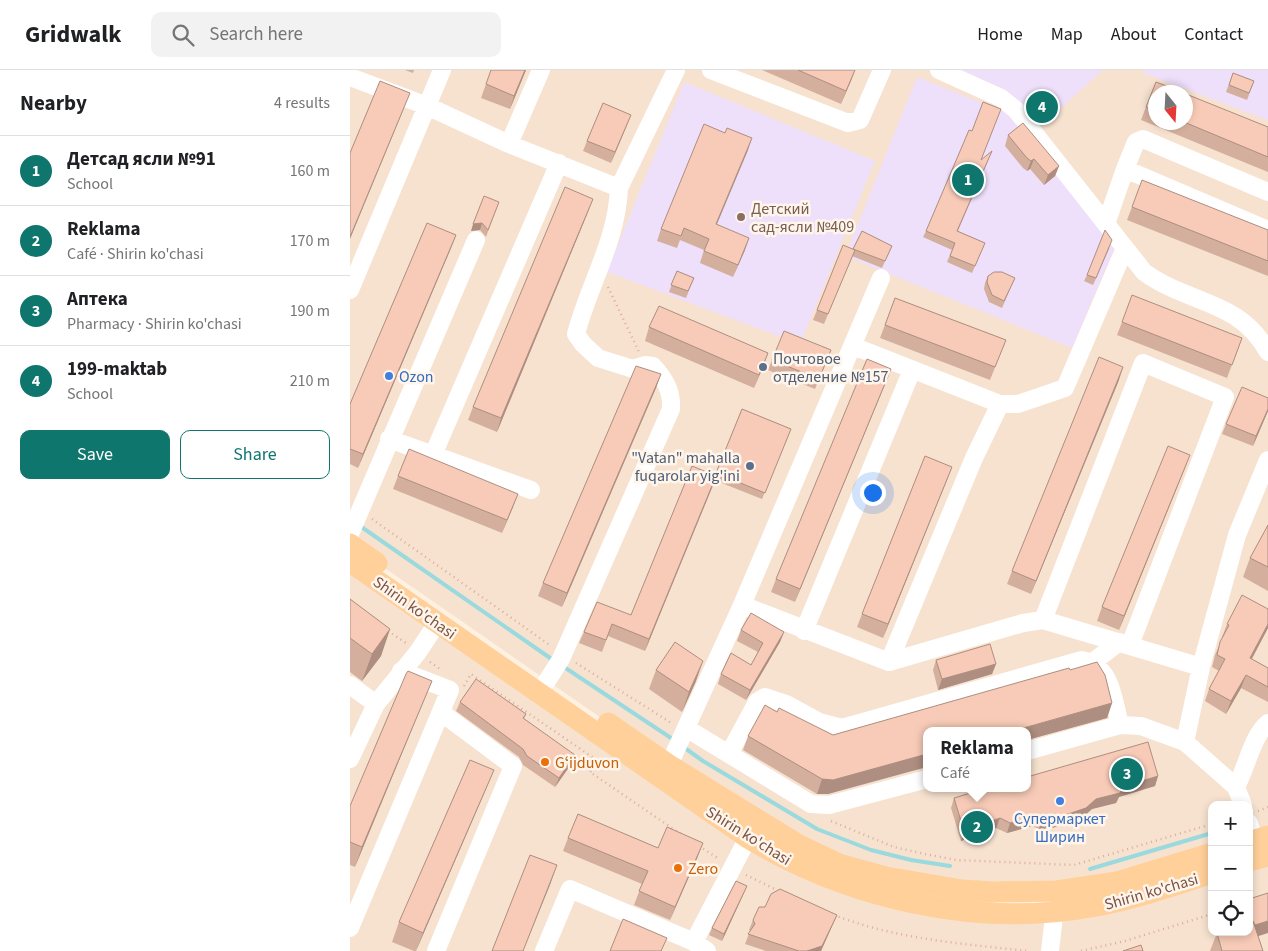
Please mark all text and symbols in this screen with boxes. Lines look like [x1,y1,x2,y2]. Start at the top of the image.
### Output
search box [151,12,501,57]
text: Gridwalk [25,17,121,52]
icon: search [169,21,197,49]
text: Search here [209,21,303,48]
text: Home [977,22,1023,47]
text: Map [1051,22,1083,47]
text: About [1111,22,1156,47]
text: Contact [1184,22,1243,47]
north arrow [1148,85,1193,130]
text: Nearby [20,88,87,118]
pin: 4 [1026,88,1058,126]
text: 4 results [274,92,330,114]
text: Детсад ясли №91 [67,146,216,173]
text: 1 [32,160,40,182]
text: 160 m [290,160,330,182]
pin: 1 [952,161,984,199]
text: School [67,173,113,195]
place label: Детский сад-ясли №409 [751,198,854,238]
marker: Детский сад-ясли №409 [735,211,747,223]
text: Reklama [67,216,140,243]
text: 2 [32,230,40,252]
text: 170 m [290,230,330,252]
text: Café · Shirin ko'chasi [67,243,204,265]
text: Аптека [67,286,128,313]
text: 3 [32,300,40,322]
text: 190 m [290,300,330,322]
text: Pharmacy · Shirin ko'chasi [67,313,242,335]
place label: Почтовое отделение №157 [773,348,889,388]
text: 199-maktab [67,356,167,383]
marker: Почтовое отделение №157 [757,361,769,373]
place label: Ozon [399,366,434,388]
text: 4 [32,370,40,392]
text: 210 m [290,370,330,392]
marker: Ozon [383,370,395,382]
text: School [67,383,113,405]
button: Save [20,430,170,479]
button: Share [180,430,330,479]
place label: "Vatan" mahalla fuqarolar yig'ini [631,447,740,487]
marker: "Vatan" mahalla fuqarolar yig'ini [744,460,756,472]
your location [860,480,886,506]
street label: Shirin ko'chasi [369,571,460,645]
popup [923,727,1031,792]
text: Reklama [940,735,1014,762]
place label: Gʻijduvon [555,752,619,774]
pin: 3 [1111,755,1143,793]
marker: Gʻijduvon [539,756,551,768]
text: Café [940,762,970,784]
marker: Супермаркет Ширин [1054,795,1066,807]
street label: Shirin ko'chasi [702,801,795,871]
map controls [1208,801,1253,936]
button: + [1208,801,1253,846]
pin: 2 [961,808,993,846]
place label: Супермаркет Ширин [1014,808,1106,848]
button: − [1208,846,1253,891]
place label: Zero [688,858,718,880]
marker: Zero [672,862,684,874]
street label: Shirin ko'chasi [1102,868,1201,916]
button: locate [1208,891,1253,936]

